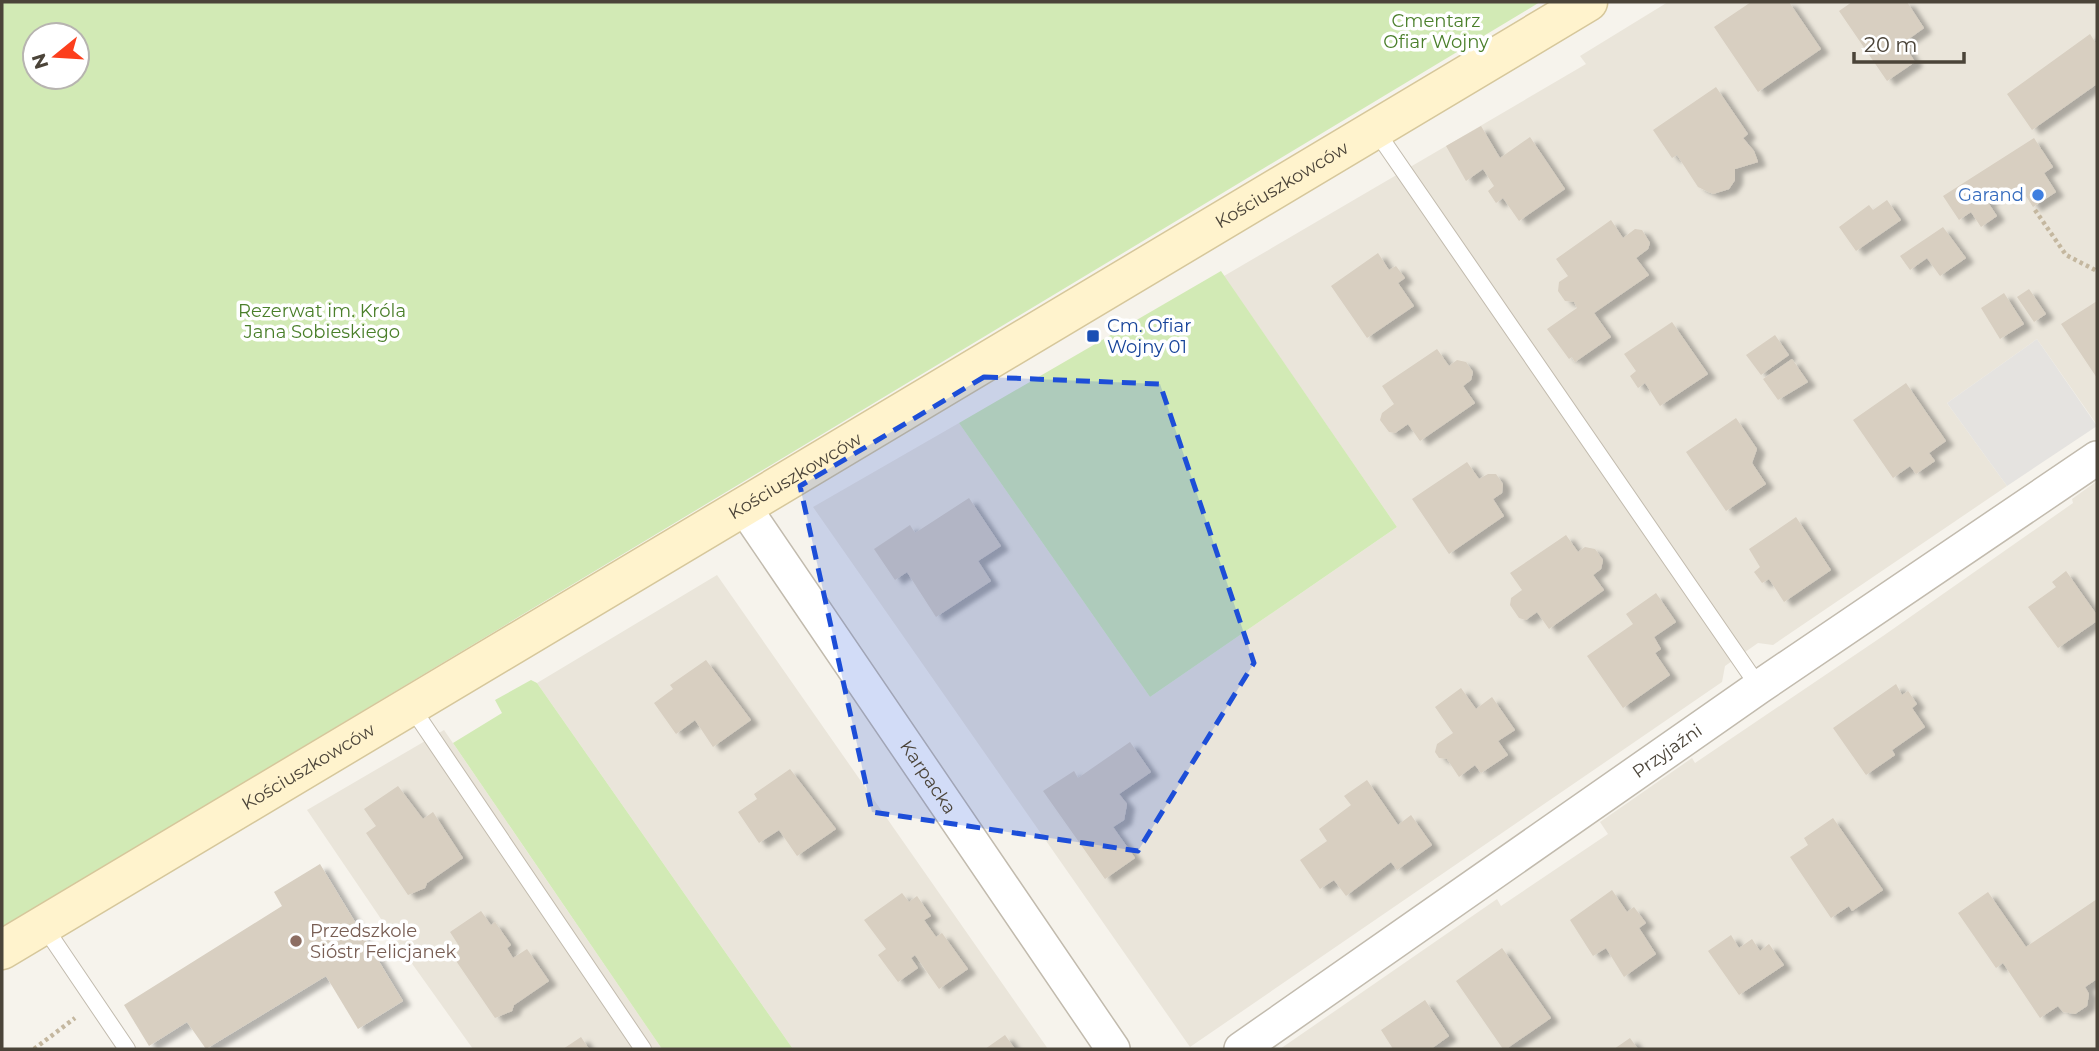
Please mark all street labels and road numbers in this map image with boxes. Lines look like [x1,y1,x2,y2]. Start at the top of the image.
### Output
street label: Kościuszkowców [1211,137,1353,233]
street label: Kościuszkowców [725,428,866,524]
street label: Kościuszkowców [238,719,379,815]
street label: Przyjaźni [1628,719,1706,783]
street label: Karpacka [895,736,961,818]

